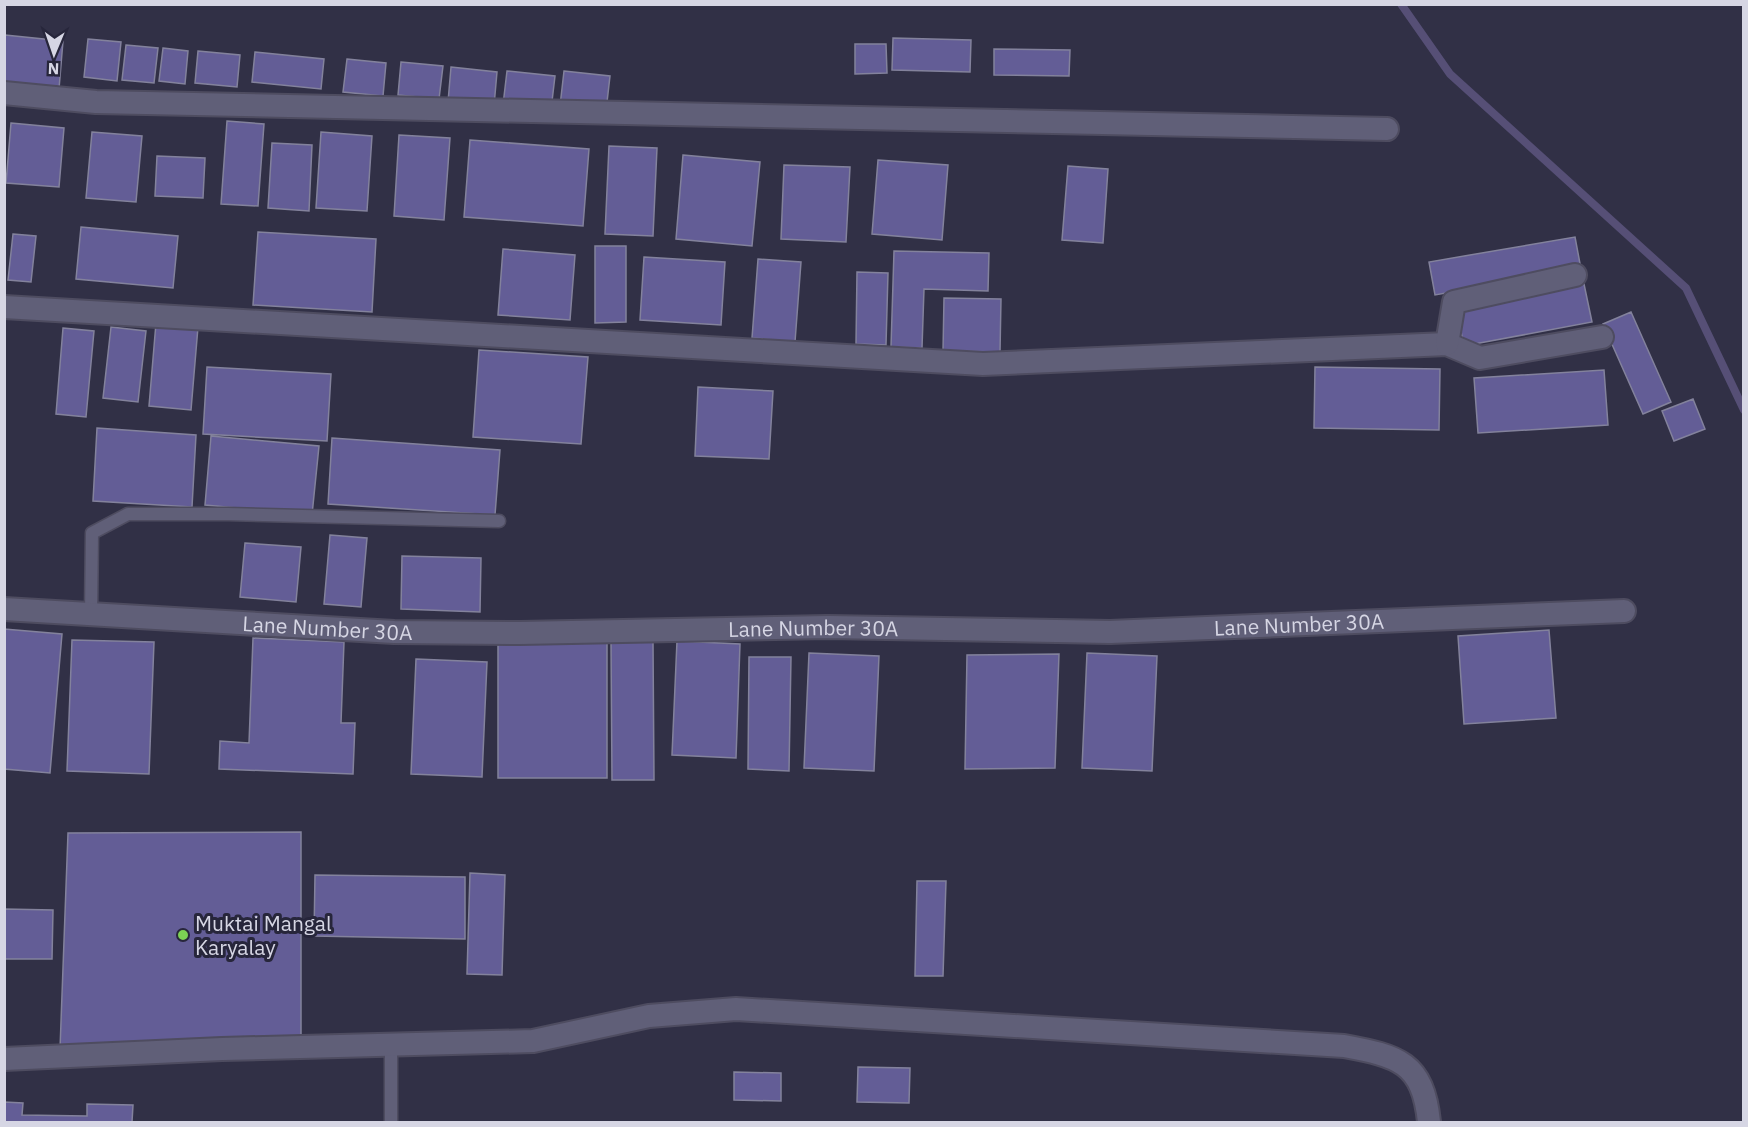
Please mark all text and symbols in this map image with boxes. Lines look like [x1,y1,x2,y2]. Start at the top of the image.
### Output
north arrow [24,24,84,84]
text: N [47,59,60,79]
street label: Lane Number 30A [1213,607,1385,642]
street label: Lane Number 30A [242,609,413,646]
street label: Lane Number 30A [728,613,899,643]
place label: Muktai Mangal Karyalay [195,909,332,961]
marker: Muktai Mangal Karyalay [176,928,190,942]

